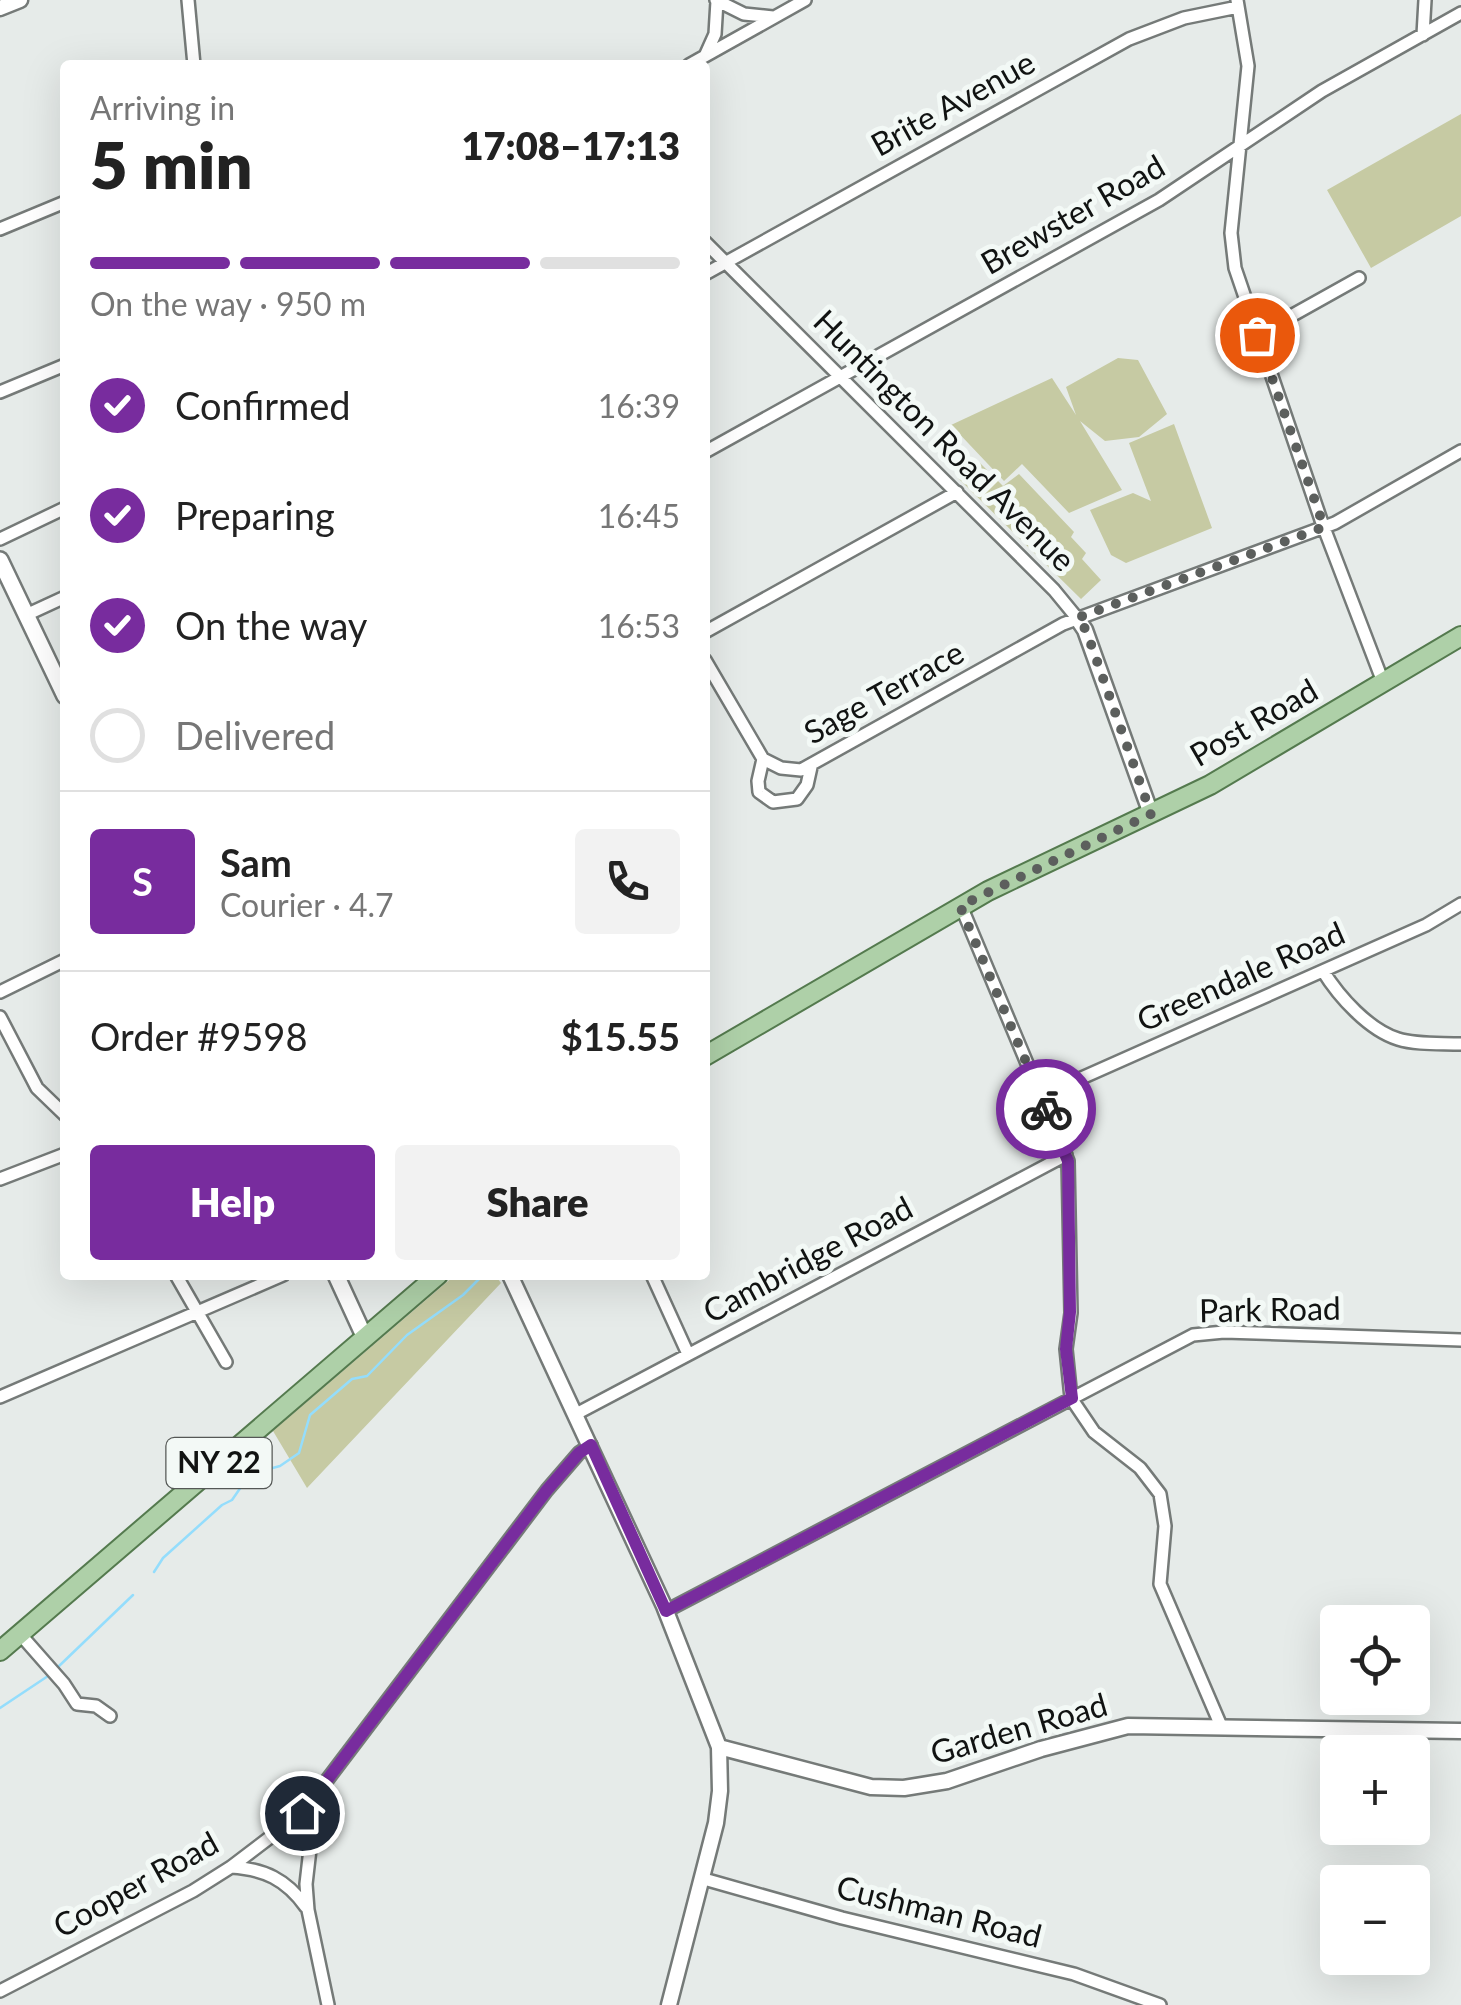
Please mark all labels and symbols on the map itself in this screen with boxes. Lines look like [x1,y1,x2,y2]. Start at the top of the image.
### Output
street label: Brite Avenue [864,42,1041,164]
street label: Brewster Road [974,145,1171,282]
pin [1215,293,1300,378]
street label: Huntington Road Avenue [806,301,1084,579]
street label: Sage Terrace [797,632,970,751]
street label: Post Road [1182,670,1324,774]
street label: Greendale Road [1131,912,1350,1039]
courier [996,1059,1096,1159]
street label: Cambridge Road [696,1187,919,1330]
street label: Park Road [1199,1288,1341,1329]
road number: NY 22 [166,1438,272,1488]
street label: Garden Road [926,1684,1111,1771]
pin [260,1771,345,1856]
street label: Cooper Road [46,1822,224,1945]
street label: Cushman Road [833,1866,1046,1955]

